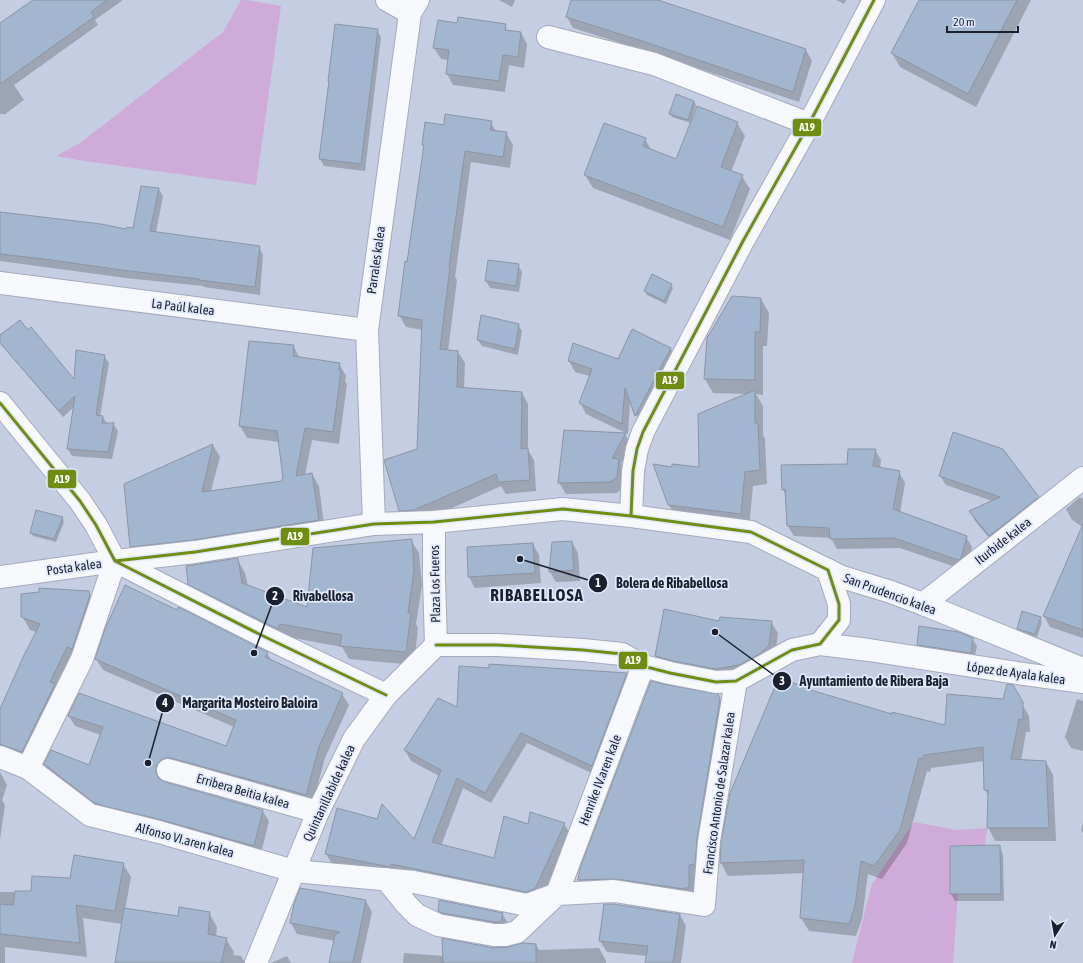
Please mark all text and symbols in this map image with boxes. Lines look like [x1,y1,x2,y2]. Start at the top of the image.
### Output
scale bar [947,8,1018,34]
text: 20 m [953,15,975,29]
line badge: A19 [792,118,822,137]
text: A19 [798,121,815,133]
street label: Parrales kalea [364,225,388,295]
street label: La Paúl kalea [151,296,215,318]
line badge: A19 [655,371,685,390]
text: A19 [661,374,678,386]
line badge: A19 [47,469,77,489]
text: A19 [53,473,70,485]
street label: Iturbide kalea [972,514,1034,568]
line badge: A19 [280,527,310,546]
text: A19 [286,530,303,542]
street label: Plaza Los Fueros [427,545,443,623]
street label: Posta kalea [45,556,103,578]
callout: Bolera de Ribabellosa [588,570,736,596]
street label: San Prudencio kalea [842,570,938,618]
text: Bolera de Ribabellosa [616,575,728,591]
text: 1 [595,576,601,590]
callout: Rivabellosa [265,583,362,609]
district label: RIBABELLOSA [490,585,584,605]
text: Rivabellosa [293,588,354,604]
text: 2 [272,589,278,603]
line badge: A19 [618,651,648,670]
text: A19 [624,654,641,666]
street label: López de Ayala kalea [966,659,1066,687]
callout: Ayuntamiento de Ribera Baja [772,668,956,694]
text: Ayuntamiento de Ribera Baja [799,673,949,689]
text: 3 [779,674,785,688]
callout: Margarita Mosteiro Baloira [155,690,326,716]
text: Margarita Mosteiro Baloira [182,695,318,711]
text: 4 [161,696,168,710]
street label: Francisco Antonio de Salazar kalea [700,711,738,875]
street label: Henrike IV.aren kale [576,732,624,828]
street label: Quintanillabide kalea [300,742,358,844]
street label: Erribera Beitia kalea [195,771,291,811]
street label: Alfonso VI.aren kalea [134,820,236,860]
north arrow [1035,915,1075,955]
text: N [1049,938,1057,951]

